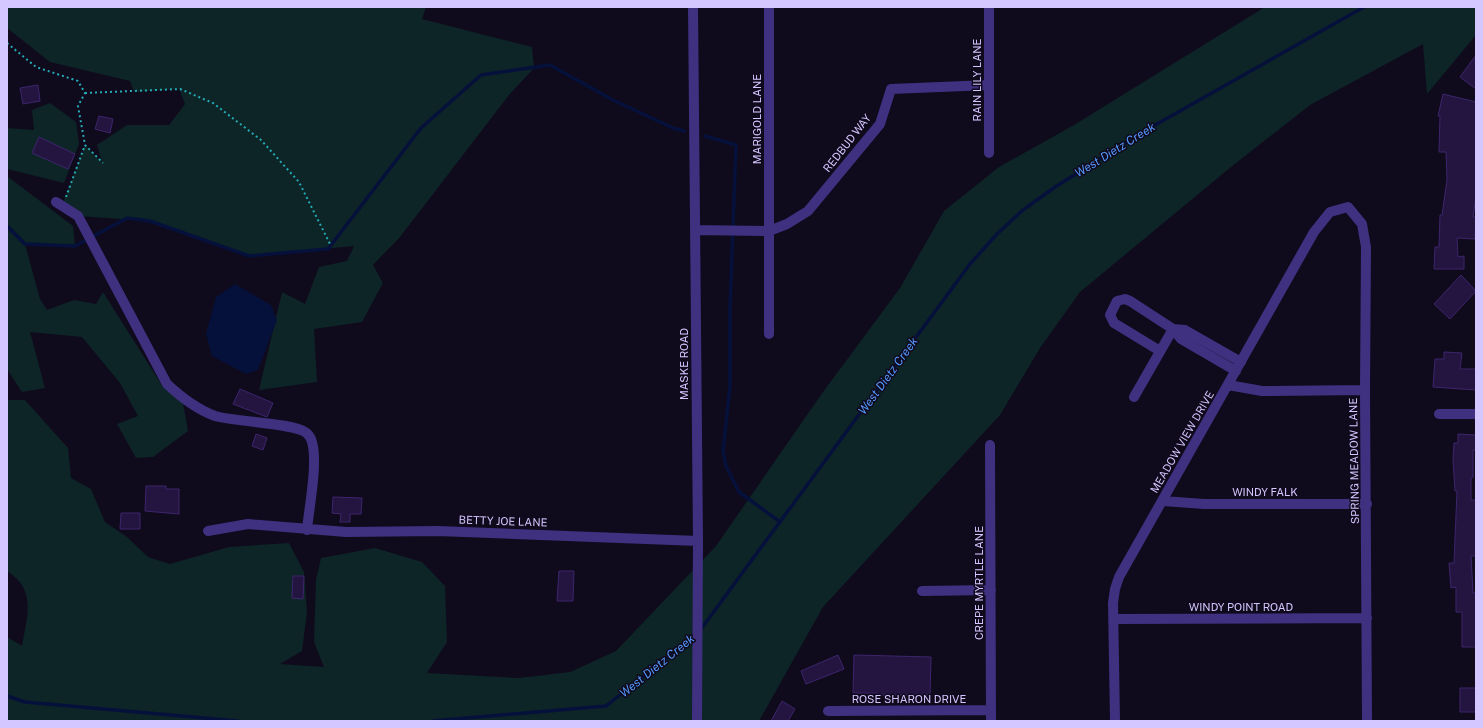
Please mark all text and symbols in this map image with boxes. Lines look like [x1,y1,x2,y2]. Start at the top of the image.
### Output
street label: RAIN LILY LANE [971,38,983,121]
street label: MARIGOLD LANE [751,74,763,164]
street label: REDBUD WAY [821,111,873,174]
water label: West Dietz Creek [1072,119,1158,180]
street label: MASKE ROAD [678,328,690,400]
water label: West Dietz Creek [855,334,921,417]
street label: MEADOW VIEW DRIVE [1148,389,1216,495]
street label: SPRING MEADOW LANE [1347,398,1361,524]
street label: WINDY FALK [1232,486,1298,498]
street label: BETTY JOE LANE [458,513,548,529]
street label: CREPE MYRTLE LANE [973,526,985,640]
street label: WINDY POINT ROAD [1189,601,1294,613]
water label: West Dietz Creek [617,631,698,700]
street label: ROSE SHARON DRIVE [852,693,966,705]

